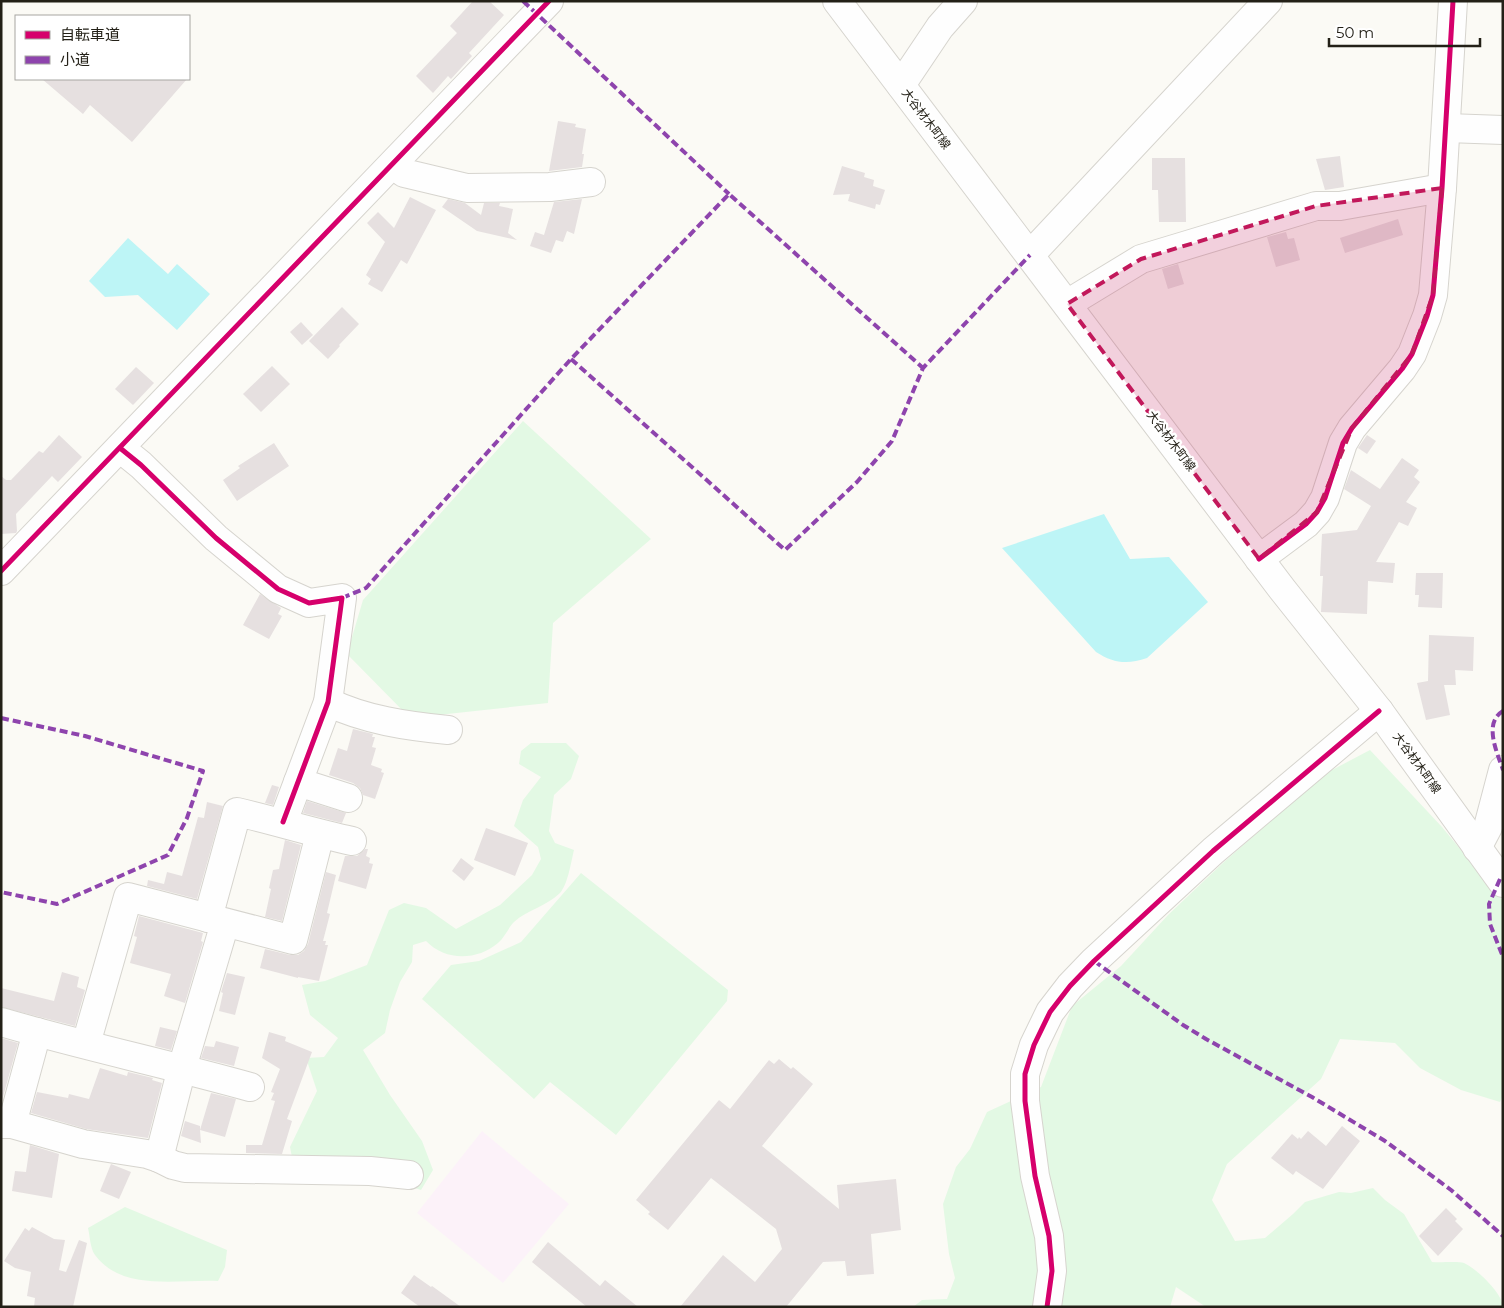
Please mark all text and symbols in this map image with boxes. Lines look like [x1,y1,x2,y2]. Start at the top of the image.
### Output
legend [15,15,190,80]
scale bar [1329,15,1480,47]
text: 50 m [1336,23,1374,42]
text: 自転車道 [60,25,120,44]
text: 小道 [60,50,90,69]
street label: 大谷材木町線 [899,85,954,152]
street label: 大谷材木町線 [1144,407,1199,474]
street label: 大谷材木町線 [1390,729,1445,796]

